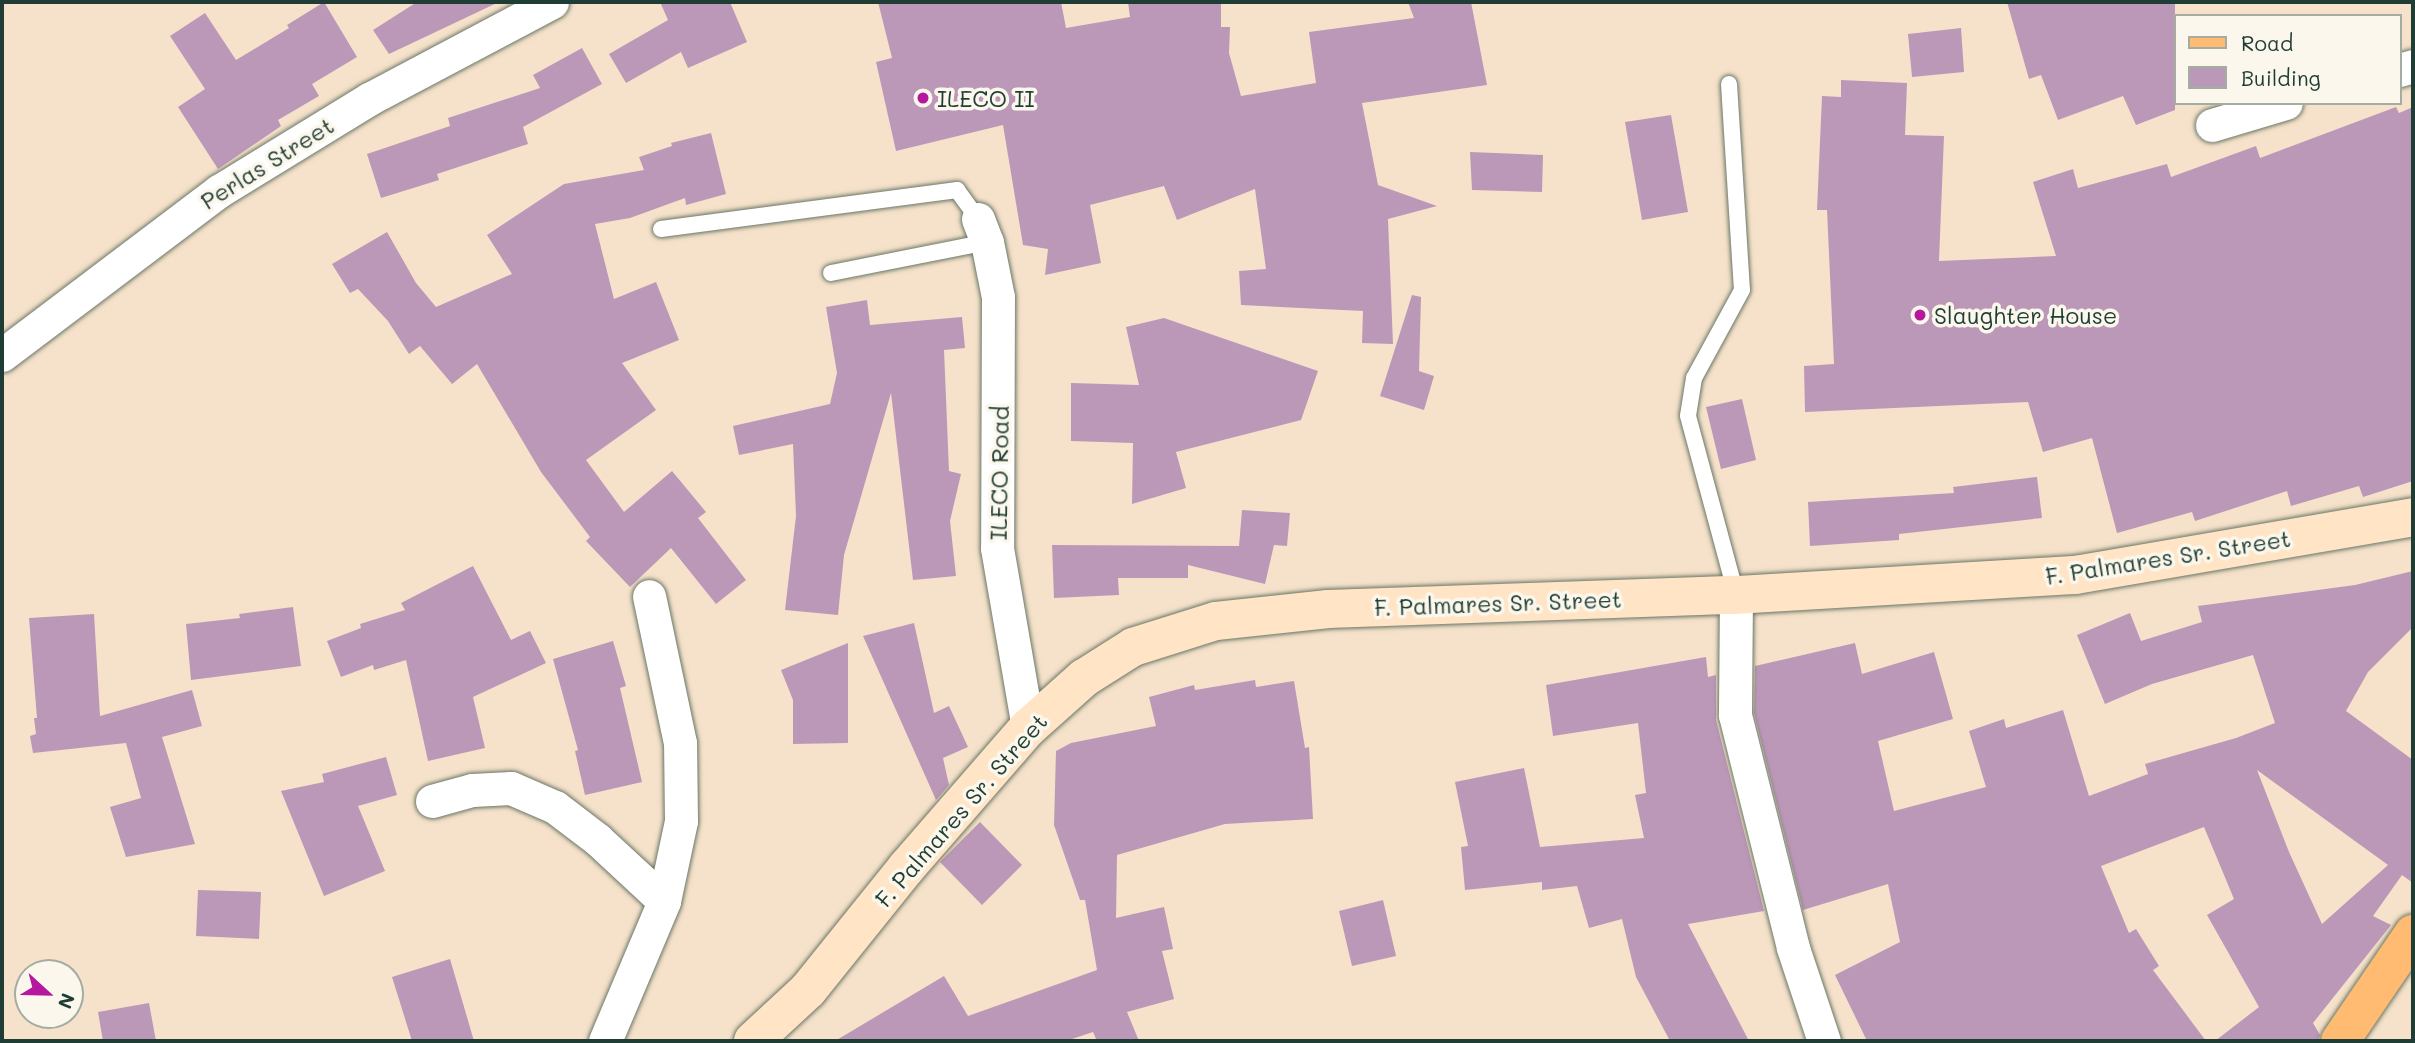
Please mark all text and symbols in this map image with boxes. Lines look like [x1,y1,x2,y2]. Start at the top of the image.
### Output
legend [2174,14,2401,105]
text: Road [2241,29,2293,56]
text: Building [2241,64,2321,91]
place label: ILECO II [937,84,1034,112]
marker: ILECO II [915,90,931,106]
street label: Perlas Street [195,111,339,215]
place label: Slaughter House [1934,301,2117,329]
marker: Slaughter House [1912,307,1928,323]
street label: ILECO Road [984,405,1014,541]
street label: F. Palmares Sr. Street [2043,524,2293,590]
street label: F. Palmares Sr. Street [1374,585,1622,621]
street label: F. Palmares Sr. Street [869,707,1053,913]
north arrow [14,959,84,1029]
text: N [53,990,81,1013]

